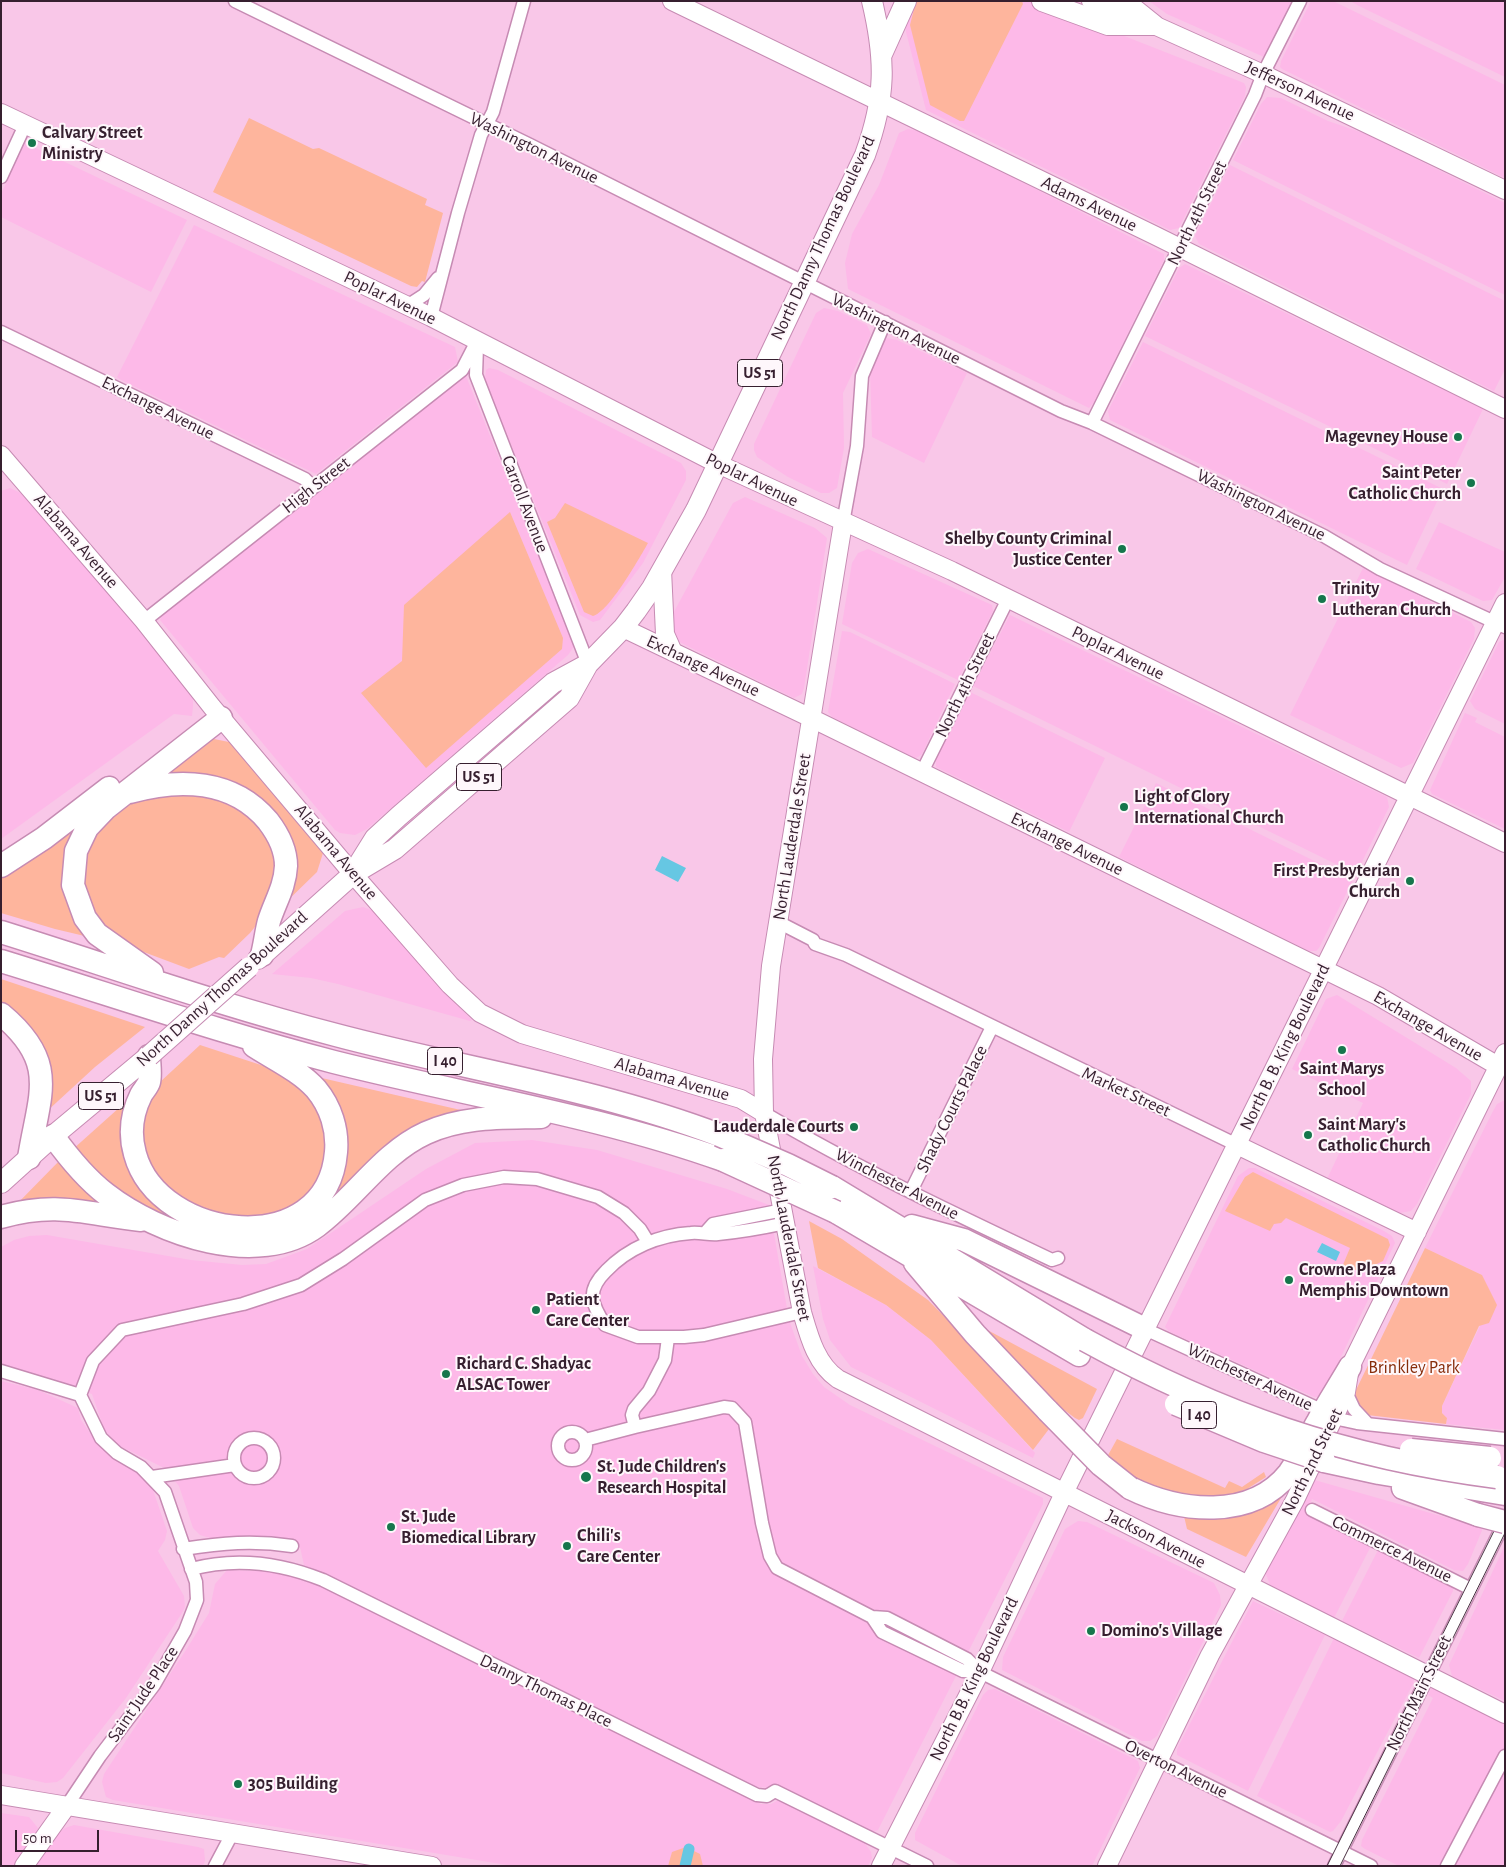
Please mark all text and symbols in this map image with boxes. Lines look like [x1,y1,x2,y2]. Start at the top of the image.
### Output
street label: Jefferson Avenue [1242,56,1358,126]
street label: Washington Avenue [466,107,602,189]
place label: Calvary Street Ministry [42,122,143,164]
street label: North Danny Thomas Boulevard [766,132,880,344]
marker: Calvary Street Ministry [26,137,38,149]
street label: North 4th Street [1162,157,1232,269]
street label: Adams Avenue [1038,171,1140,237]
street label: Poplar Avenue [340,266,440,330]
street label: Washington Avenue [828,288,964,370]
road number: US 51 [738,359,782,386]
street label: Exchange Avenue [98,371,218,445]
place label: Magevney House [1325,426,1448,448]
marker: Magevney House [1452,431,1464,443]
street label: Poplar Avenue [702,448,802,512]
street label: High Street [278,452,354,518]
street label: Carroll Avenue [497,452,553,556]
place label: Saint Peter Catholic Church [1348,462,1461,504]
street label: Washington Avenue [1193,464,1329,546]
marker: Saint Peter Catholic Church [1465,477,1477,489]
street label: Alabama Avenue [29,489,123,593]
place label: Shelby County Criminal Justice Center [945,528,1112,570]
marker: Shelby County Criminal Justice Center [1116,543,1128,555]
place label: Trinity Lutheran Church [1332,578,1451,620]
marker: Trinity Lutheran Church [1316,593,1328,605]
street label: Poplar Avenue [1068,621,1168,685]
street label: North 4th Street [930,629,1000,741]
street label: Exchange Avenue [643,630,763,702]
street label: North Lauderdale Street [768,752,816,922]
road number: US 51 [456,764,502,790]
place label: Light of Glory International Church [1134,786,1284,829]
street label: Alabama Avenue [290,800,382,904]
marker: Light of Glory International Church [1118,801,1130,813]
street label: Exchange Avenue [1007,807,1127,881]
place label: First Presbyterian Church [1273,860,1400,902]
marker: First Presbyterian Church [1404,875,1416,887]
street label: North Danny Thomas Boulevard [132,906,312,1072]
street label: North B. B. King Boulevard [1235,960,1335,1134]
street label: Exchange Avenue [1370,986,1486,1066]
street label: Shady Courts Palace [912,1042,992,1176]
marker: Saint Marys School [1336,1044,1348,1056]
road number: I 40 [428,1048,462,1074]
street label: Alabama Avenue [612,1052,732,1106]
place label: Saint Marys School [1300,1058,1384,1100]
street label: Market Street [1078,1062,1174,1122]
road number: US 51 [78,1082,124,1110]
place label: Saint Mary's Catholic Church [1318,1114,1431,1156]
place label: Lauderdale Courts [713,1116,844,1138]
marker: Lauderdale Courts [848,1121,860,1133]
marker: Saint Mary's Catholic Church [1302,1129,1314,1141]
street label: Winchester Avenue [832,1144,962,1224]
street label: North Lauderdale Street [762,1153,816,1323]
place label: Crowne Plaza Memphis Downtown [1299,1259,1449,1302]
marker: Crowne Plaza Memphis Downtown [1283,1274,1295,1286]
place label: Patient Care Center [546,1289,629,1332]
marker: Patient Care Center [530,1304,542,1316]
street label: Winchester Avenue [1184,1338,1316,1416]
place label: Richard C. Shadyac ALSAC Tower [456,1353,591,1396]
park label: Brinkley Park [1368,1357,1460,1379]
marker: Richard C. Shadyac ALSAC Tower [440,1368,452,1380]
road number: I 40 [1182,1402,1216,1428]
street label: North 2nd Street [1277,1405,1347,1519]
place label: St. Jude Children's Research Hospital [597,1456,726,1498]
marker: St. Jude Children's Research Hospital [579,1470,593,1484]
street label: Jackson Avenue [1103,1505,1209,1573]
place label: St. Jude Biomedical Library [401,1506,536,1548]
street label: Commerce Avenue [1328,1511,1456,1587]
marker: St. Jude Biomedical Library [385,1521,397,1533]
place label: Chili's Care Center [577,1525,660,1568]
marker: Chili's Care Center [561,1540,573,1552]
street label: North B.B. King Boulevard [925,1594,1023,1764]
place label: Domino's Village [1101,1620,1223,1642]
marker: Domino's Village [1085,1625,1097,1637]
street label: North Main Street [1382,1632,1456,1754]
street label: Saint Jude Place [103,1642,183,1746]
street label: Danny Thomas Place [476,1650,616,1732]
street label: Overton Avenue [1121,1735,1231,1803]
place label: 305 Building [248,1773,338,1795]
marker: 305 Building [232,1778,244,1790]
scale bar [18,1820,101,1852]
text: 50 m [23,1831,52,1846]

